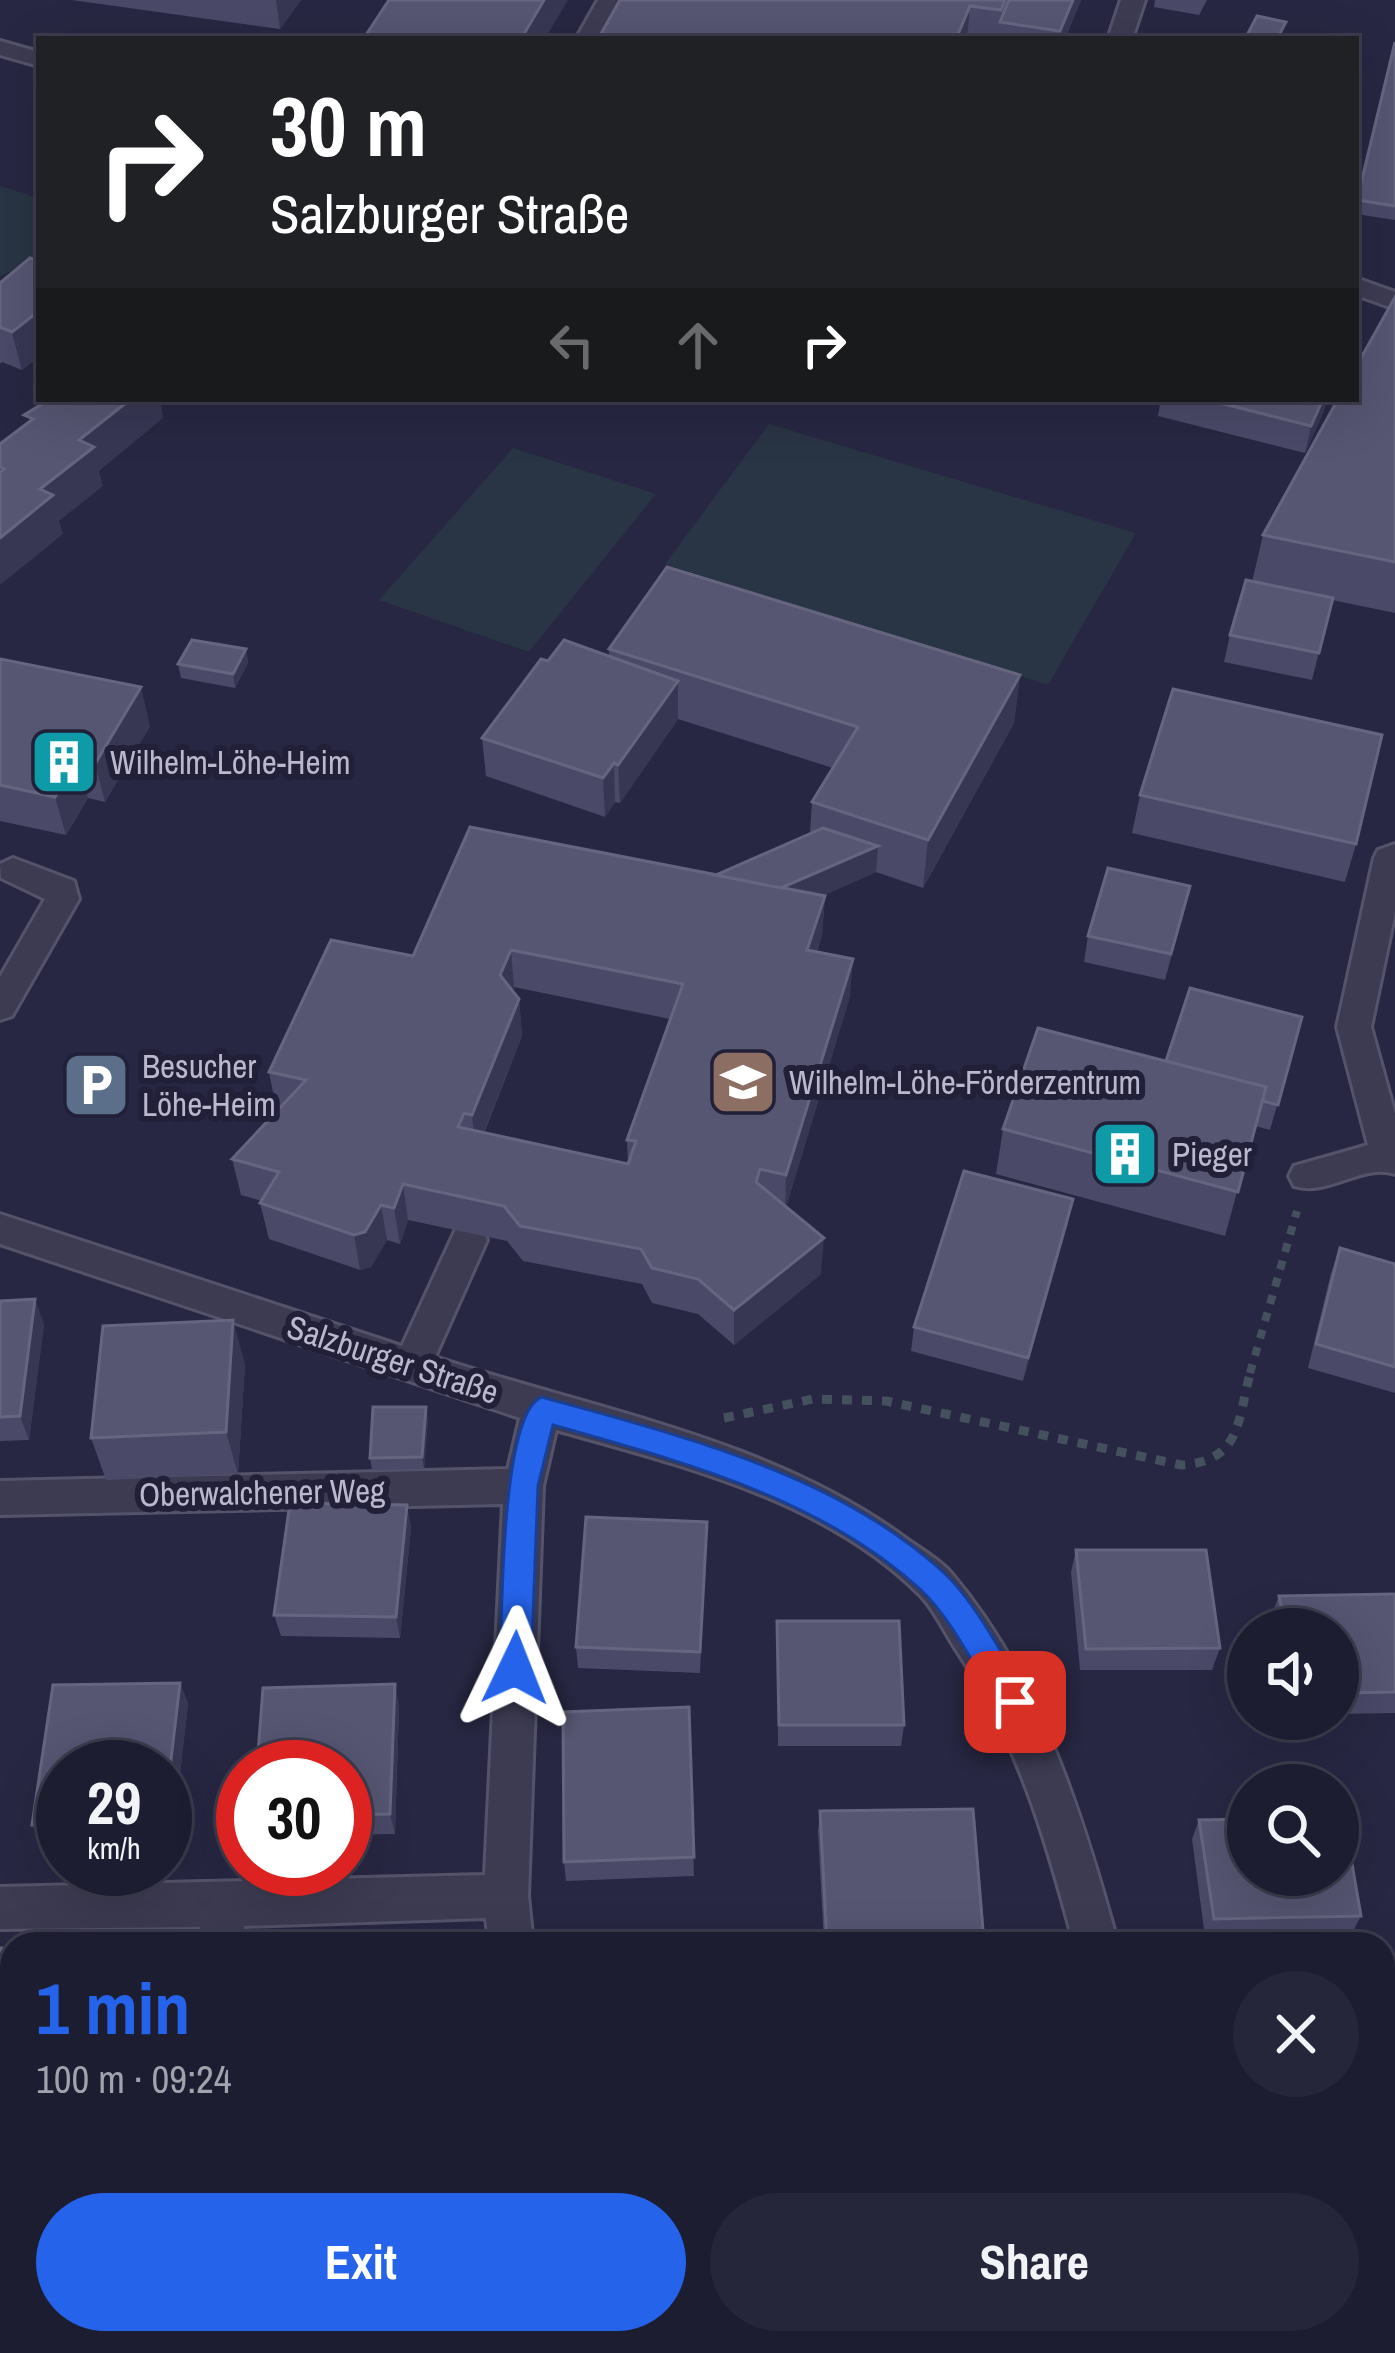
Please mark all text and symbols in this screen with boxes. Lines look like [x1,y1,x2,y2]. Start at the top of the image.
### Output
text: 30 m [270,69,427,182]
icon: right [72,84,228,240]
text: Salzburger Straße [270,177,629,250]
icon: left [539,312,605,378]
icon: ahead [665,312,731,378]
icon: right [791,312,857,378]
building icon: Wilhelm-Löhe-Heim [29,727,99,797]
place label: Wilhelm-Löhe-Heim [110,740,351,784]
place label: Besucher Löhe-Heim [142,1044,276,1126]
school or university icon: Wilhelm-Löhe-Förderzentrum [708,1047,778,1117]
parking icon: Besucher Löhe-Heim [61,1050,131,1120]
place label: Wilhelm-Löhe-Förderzentrum [789,1060,1141,1104]
building icon: Pieger [1090,1119,1160,1189]
place label: Pieger [1172,1132,1252,1176]
street label: Salzburger Straße [282,1304,504,1414]
street label: Oberwalchener Weg [139,1468,385,1516]
position arrow [452,1605,578,1731]
map controls [1227,1608,1359,1896]
button: sound [1227,1608,1359,1740]
pin [964,1651,1066,1753]
icon: arrive [982,1669,1048,1735]
speed limit sign: 30 [216,1740,372,1896]
text: 29 [87,1762,141,1843]
button: search [1227,1764,1359,1896]
text: km/h [87,1828,141,1868]
text: 1 min [36,1959,190,2056]
button: close [1233,1971,1359,2097]
text: 100 m · 09:24 [36,2053,232,2105]
button: Exit [36,2193,686,2331]
button: Share [710,2193,1359,2331]

